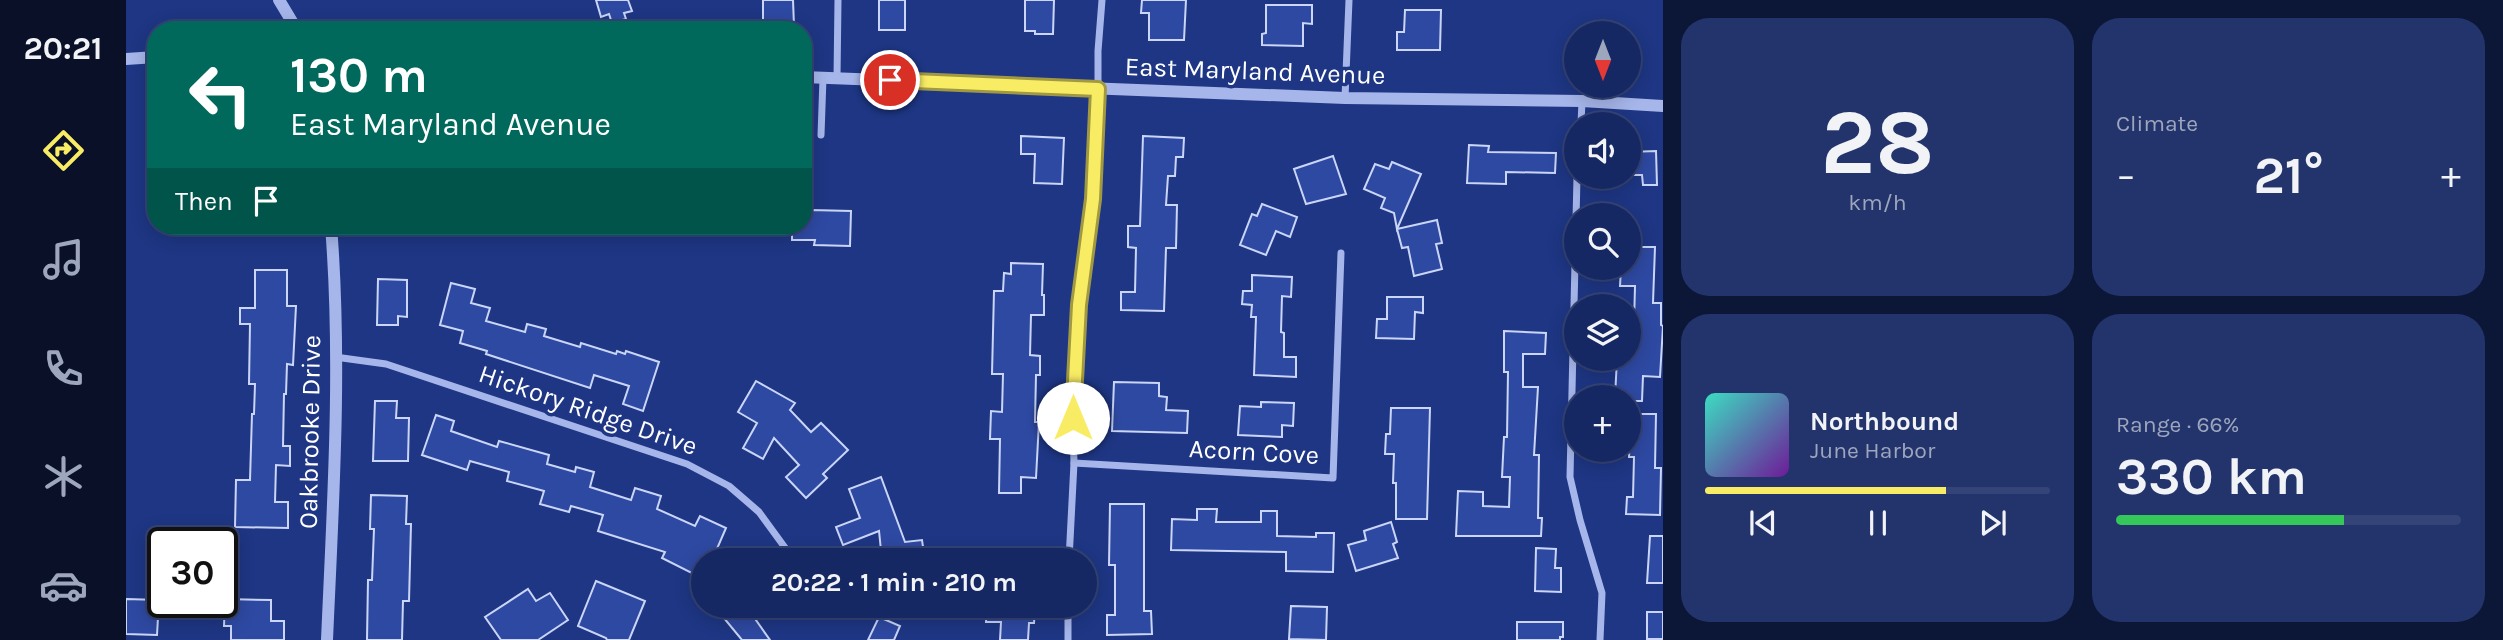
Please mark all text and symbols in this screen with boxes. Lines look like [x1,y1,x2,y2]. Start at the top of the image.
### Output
north arrow [1564,21,1642,98]
map controls [1564,21,1641,462]
text: 20:21 [24,30,103,67]
text: 130 m [290,47,428,104]
icon: left [175,49,266,140]
pin [860,50,920,110]
street label: East Maryland Avenue [1124,51,1386,91]
icon: arrive [871,61,909,99]
text: 28 [1821,90,1934,196]
text: East Maryland Avenue [290,106,611,143]
text: Climate [2116,110,2198,137]
button: sound [1564,112,1641,189]
icon: directions [39,126,88,175]
text: 21° [2253,145,2324,206]
text: − [2116,153,2136,198]
text: + [2441,153,2461,198]
icon: arrive [247,182,285,220]
text: Then [175,186,233,217]
text: km/h [1848,189,1907,216]
button: search [1564,203,1641,280]
icon: music [39,235,88,284]
button: layers [1564,294,1641,371]
street label: Oakbrooke Drive [293,335,327,529]
icon: phone [39,344,88,393]
street label: Hickory Ridge Drive [475,358,701,462]
position arrow [1036,381,1110,455]
button: + [1564,385,1641,462]
text: Northbound [1810,406,1959,437]
text: Range · 66% [2116,411,2239,438]
street label: Acorn Cove [1188,433,1320,471]
text: June Harbor [1810,437,1935,464]
text: 330 km [2116,446,2307,507]
icon: climate [39,452,88,501]
icon: previous [1744,504,1782,542]
icon: pause [1859,504,1897,542]
icon: next [1974,504,2012,542]
speed limit sign: 30 [147,527,238,618]
icon: car [39,561,88,610]
text: 20:22 · 1 min · 210 m [771,567,1017,598]

